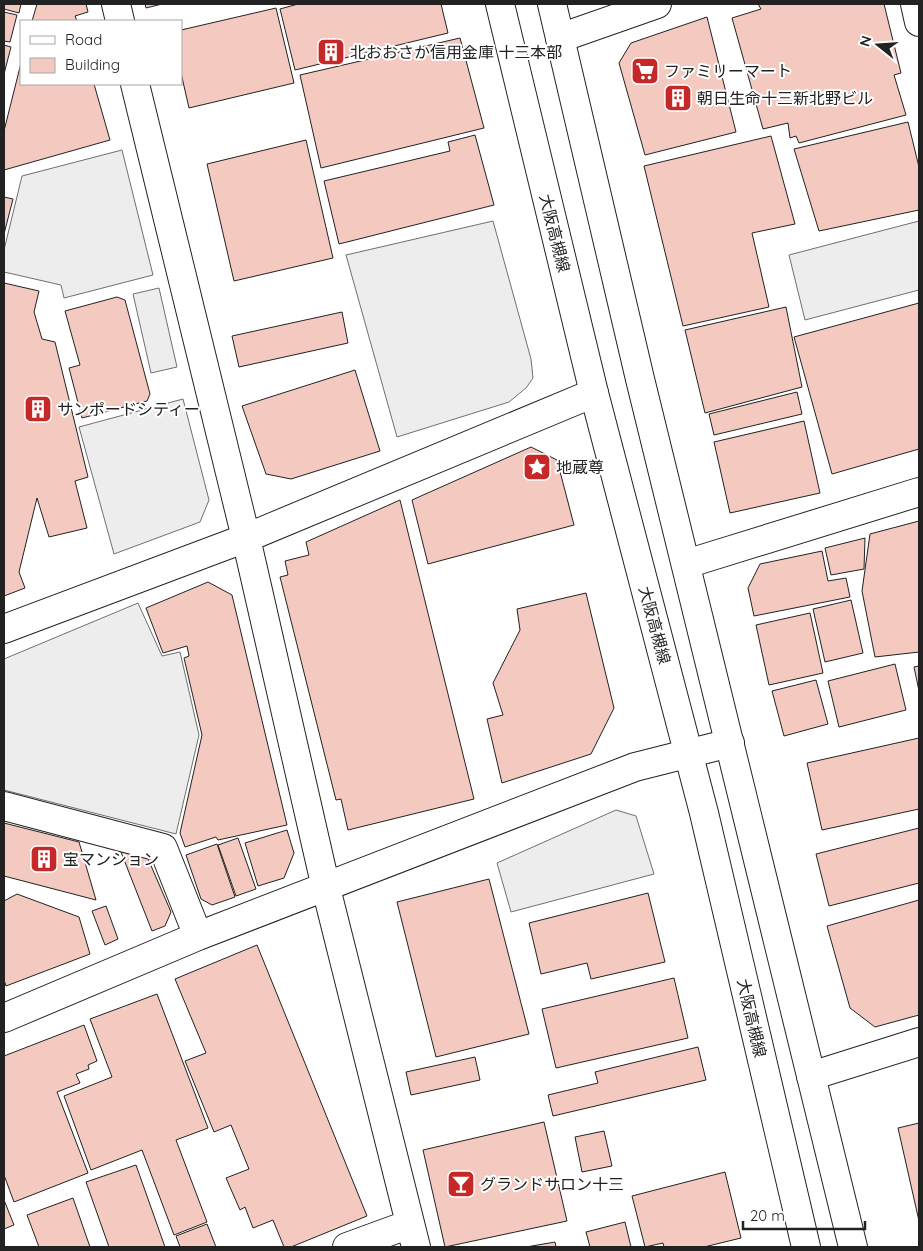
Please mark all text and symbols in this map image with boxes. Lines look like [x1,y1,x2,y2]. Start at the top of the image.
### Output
legend [20,20,182,85]
north arrow [853,20,903,70]
text: Road [65,30,102,49]
text: N [855,34,876,49]
building icon: 北おおさか信用金庫 十三本部 [316,37,346,67]
place label: 北おおさか信用金庫 十三本部 [350,42,562,62]
text: Building [65,55,120,74]
supermarket icon: ファミリーマート [630,56,660,86]
place label: ファミリーマート [664,61,792,81]
building icon: 朝日生命十三新北野ビル [663,83,693,113]
place label: 朝日生命十三新北野ビル [697,88,873,108]
street label: 大阪高槻線 [536,192,574,274]
building icon: サンポードシティー [23,394,53,424]
place label: サンポードシティー [57,399,200,419]
place icon: 地蔵尊 [522,452,552,482]
place label: 地蔵尊 [556,457,604,477]
street label: 大阪高槻線 [635,584,675,666]
building icon: 宝マンション [29,844,59,874]
place label: 宝マンション [63,849,159,869]
street label: 大阪高槻線 [733,977,771,1059]
bar icon: グランドサロン十三 [446,1169,476,1199]
place label: グランドサロン十三 [480,1174,624,1194]
scale bar [743,1198,866,1230]
text: 20 m [750,1206,785,1225]

